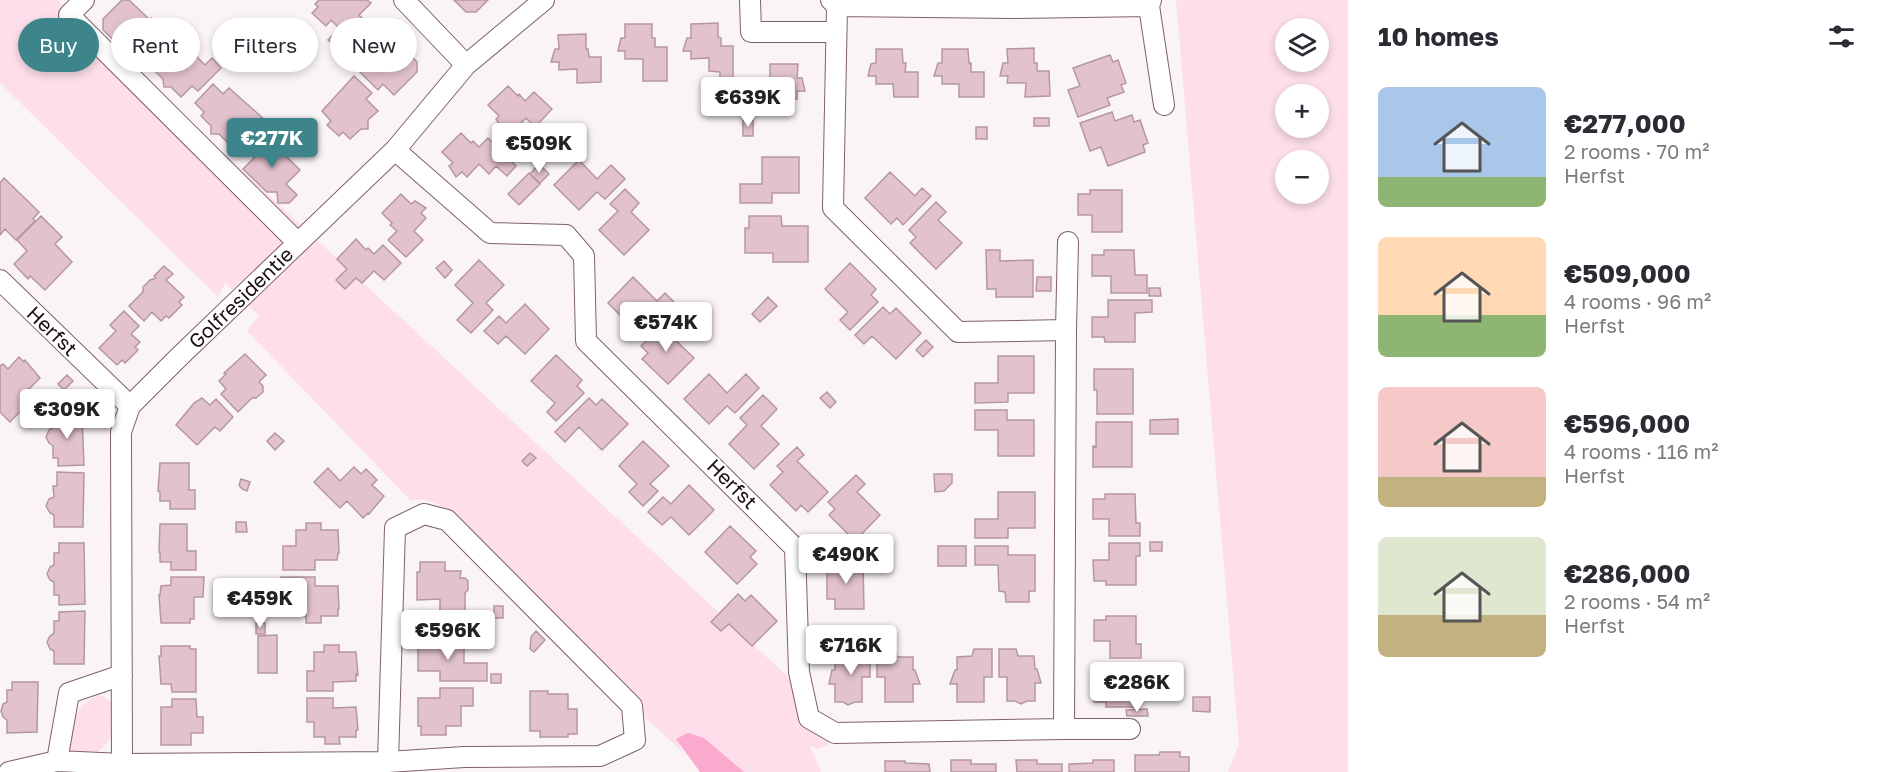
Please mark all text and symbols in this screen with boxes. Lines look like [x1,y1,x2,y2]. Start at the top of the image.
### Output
chip: Buy [18,18,99,72]
chip: Rent [111,18,200,72]
chip: Filters [212,18,318,72]
chip: New [330,18,417,72]
map controls [1275,18,1329,204]
button: layers [1275,18,1329,72]
icon: filters [1825,20,1858,53]
text: 10 homes [1378,21,1499,52]
pin: €639K [706,77,790,128]
text: €639K [715,84,781,108]
button: + [1275,84,1329,138]
text: €277,000 [1564,108,1686,139]
icon: home [1426,111,1498,183]
pin: €277K [230,118,314,169]
pin: €509K [497,123,581,174]
text: €277K [241,125,303,149]
text: €509K [506,130,572,154]
text: 2 rooms · 70 m² [1564,139,1709,163]
button: − [1275,150,1329,204]
text: Herfst [1564,163,1625,187]
street label: Golfresidentie [183,242,297,353]
text: €509,000 [1564,258,1691,289]
icon: home [1426,261,1498,333]
text: 4 rooms · 96 m² [1564,289,1711,313]
street label: Herfst [22,300,83,360]
pin: €574K [624,302,708,353]
text: €574K [634,309,698,333]
text: Herfst [1564,313,1625,337]
pin: €309K [25,389,109,440]
text: €309K [34,396,100,420]
text: €596,000 [1564,408,1690,439]
icon: home [1426,411,1498,483]
text: 4 rooms · 116 m² [1564,439,1719,463]
street label: Herfst [703,453,763,513]
text: Herfst [1564,463,1625,487]
pin: €490K [804,534,888,585]
text: €490K [813,541,879,565]
text: €286,000 [1564,558,1690,589]
icon: home [1426,561,1498,633]
pin: €459K [218,578,302,629]
text: €459K [227,585,293,609]
text: 2 rooms · 54 m² [1564,589,1710,613]
pin: €596K [406,610,490,661]
text: Herfst [1564,613,1625,637]
text: €596K [415,617,481,641]
pin: €716K [809,625,893,676]
text: €716K [820,632,882,656]
pin: €286K [1095,662,1179,713]
text: €286K [1104,669,1170,693]

